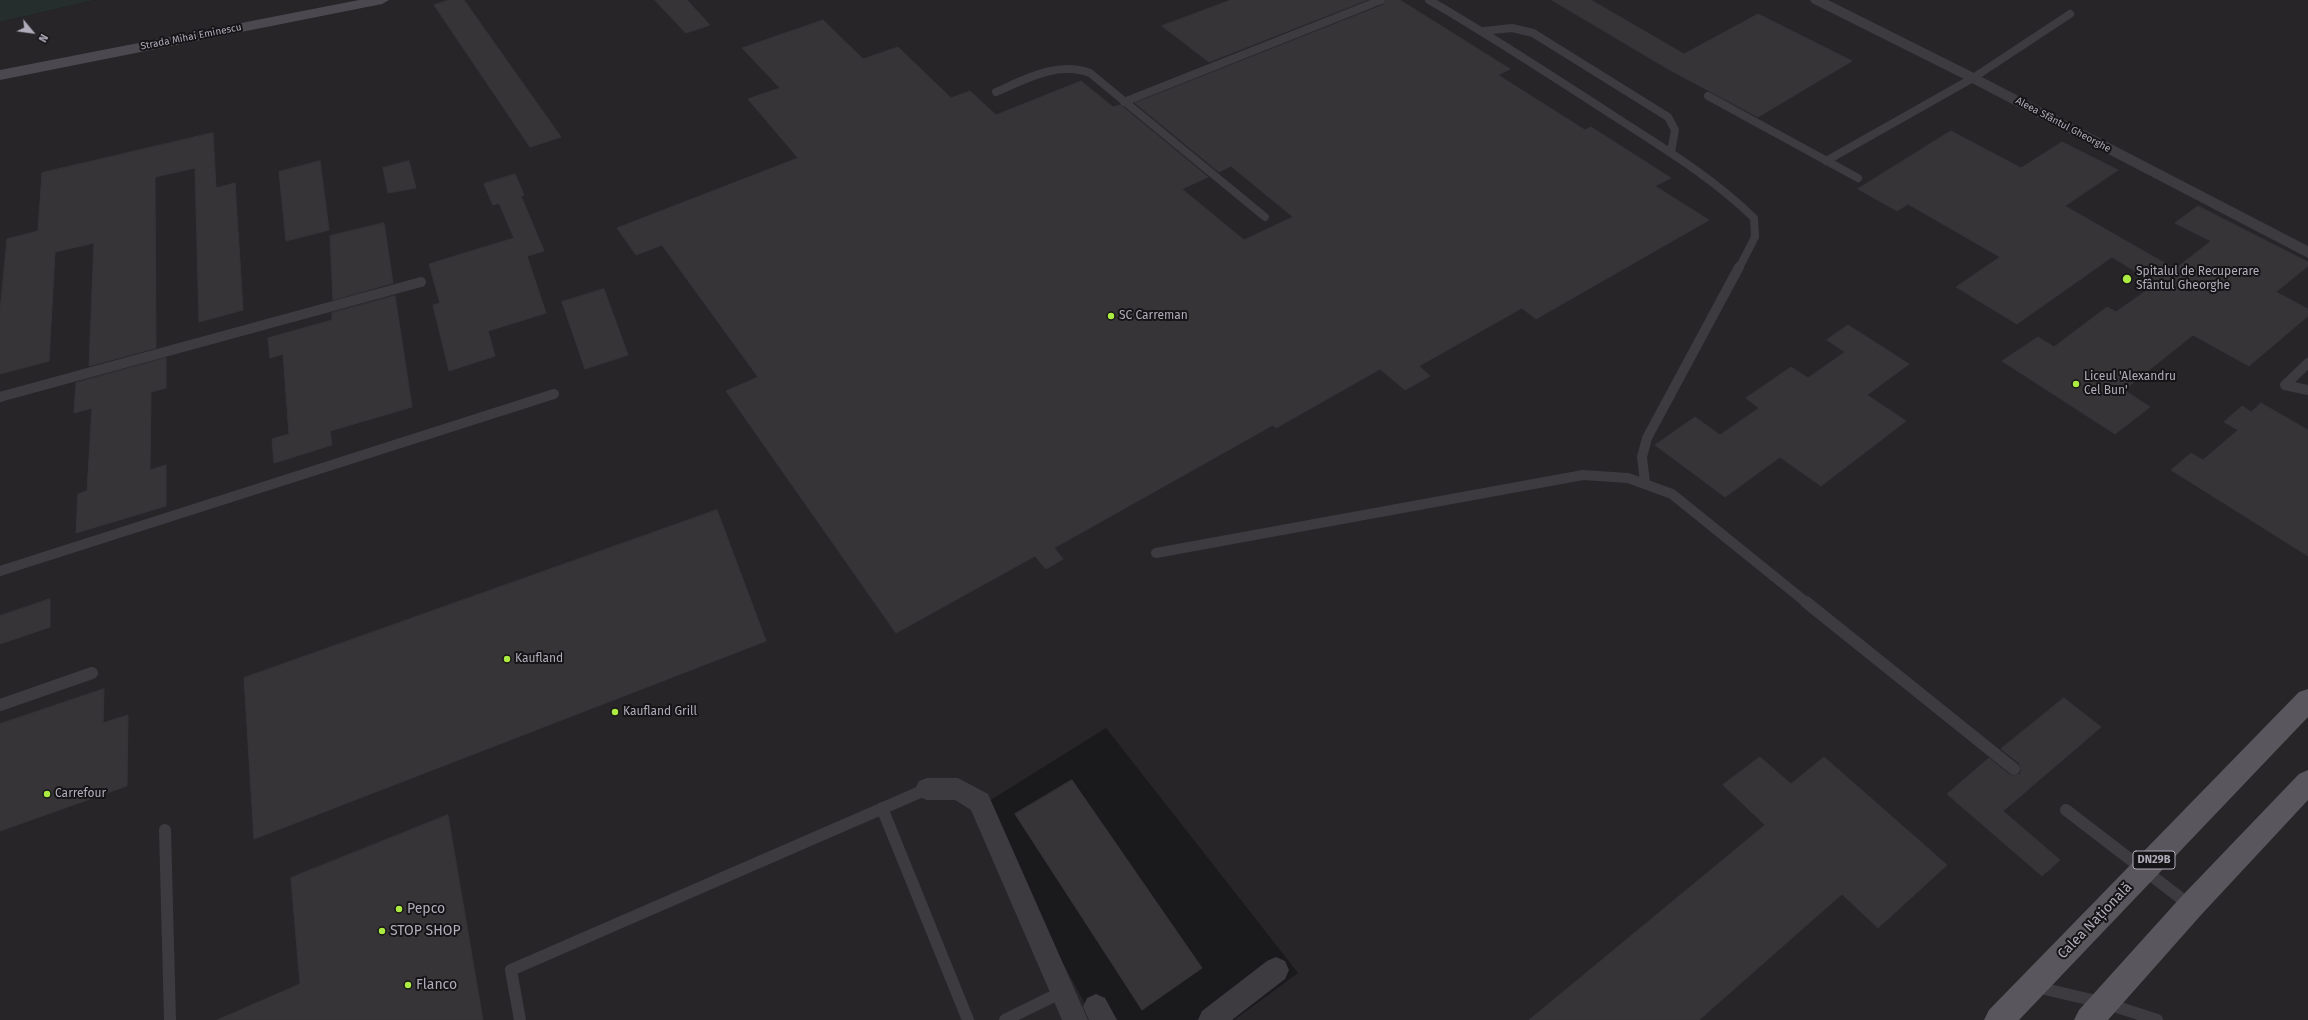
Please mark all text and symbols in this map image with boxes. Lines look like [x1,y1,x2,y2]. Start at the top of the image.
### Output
north arrow [12,12,52,52]
street label: Strada Mihai Eminescu [140,21,242,53]
text: N [35,32,50,44]
street label: Aleea Sfântul Gheorghe [2013,95,2113,155]
place label: Spitalul de Recuperare Sfântul Gheorghe [2136,265,2259,293]
marker: Spitalul de Recuperare Sfântul Gheorghe [2121,273,2133,285]
place label: SC Carreman [1119,309,1188,323]
marker: SC Carreman [1106,311,1116,321]
place label: Liceul 'Alexandru Cel Bun' [2084,370,2176,398]
marker: Liceul 'Alexandru Cel Bun' [2071,379,2081,389]
place label: Kaufland [515,652,563,666]
marker: Kaufland [502,654,512,664]
place label: Kaufland Grill [623,705,697,719]
marker: Kaufland Grill [610,707,620,717]
place label: Carrefour [55,787,106,801]
marker: Carrefour [42,789,52,799]
road number: DN29B [2133,851,2175,869]
street label: Calea Națională [2054,879,2136,963]
place label: Pepco [407,901,445,917]
marker: Pepco [394,904,404,914]
place label: STOP SHOP [390,923,461,939]
marker: STOP SHOP [377,926,387,936]
place label: Flanco [416,977,457,993]
marker: Flanco [403,980,413,990]

